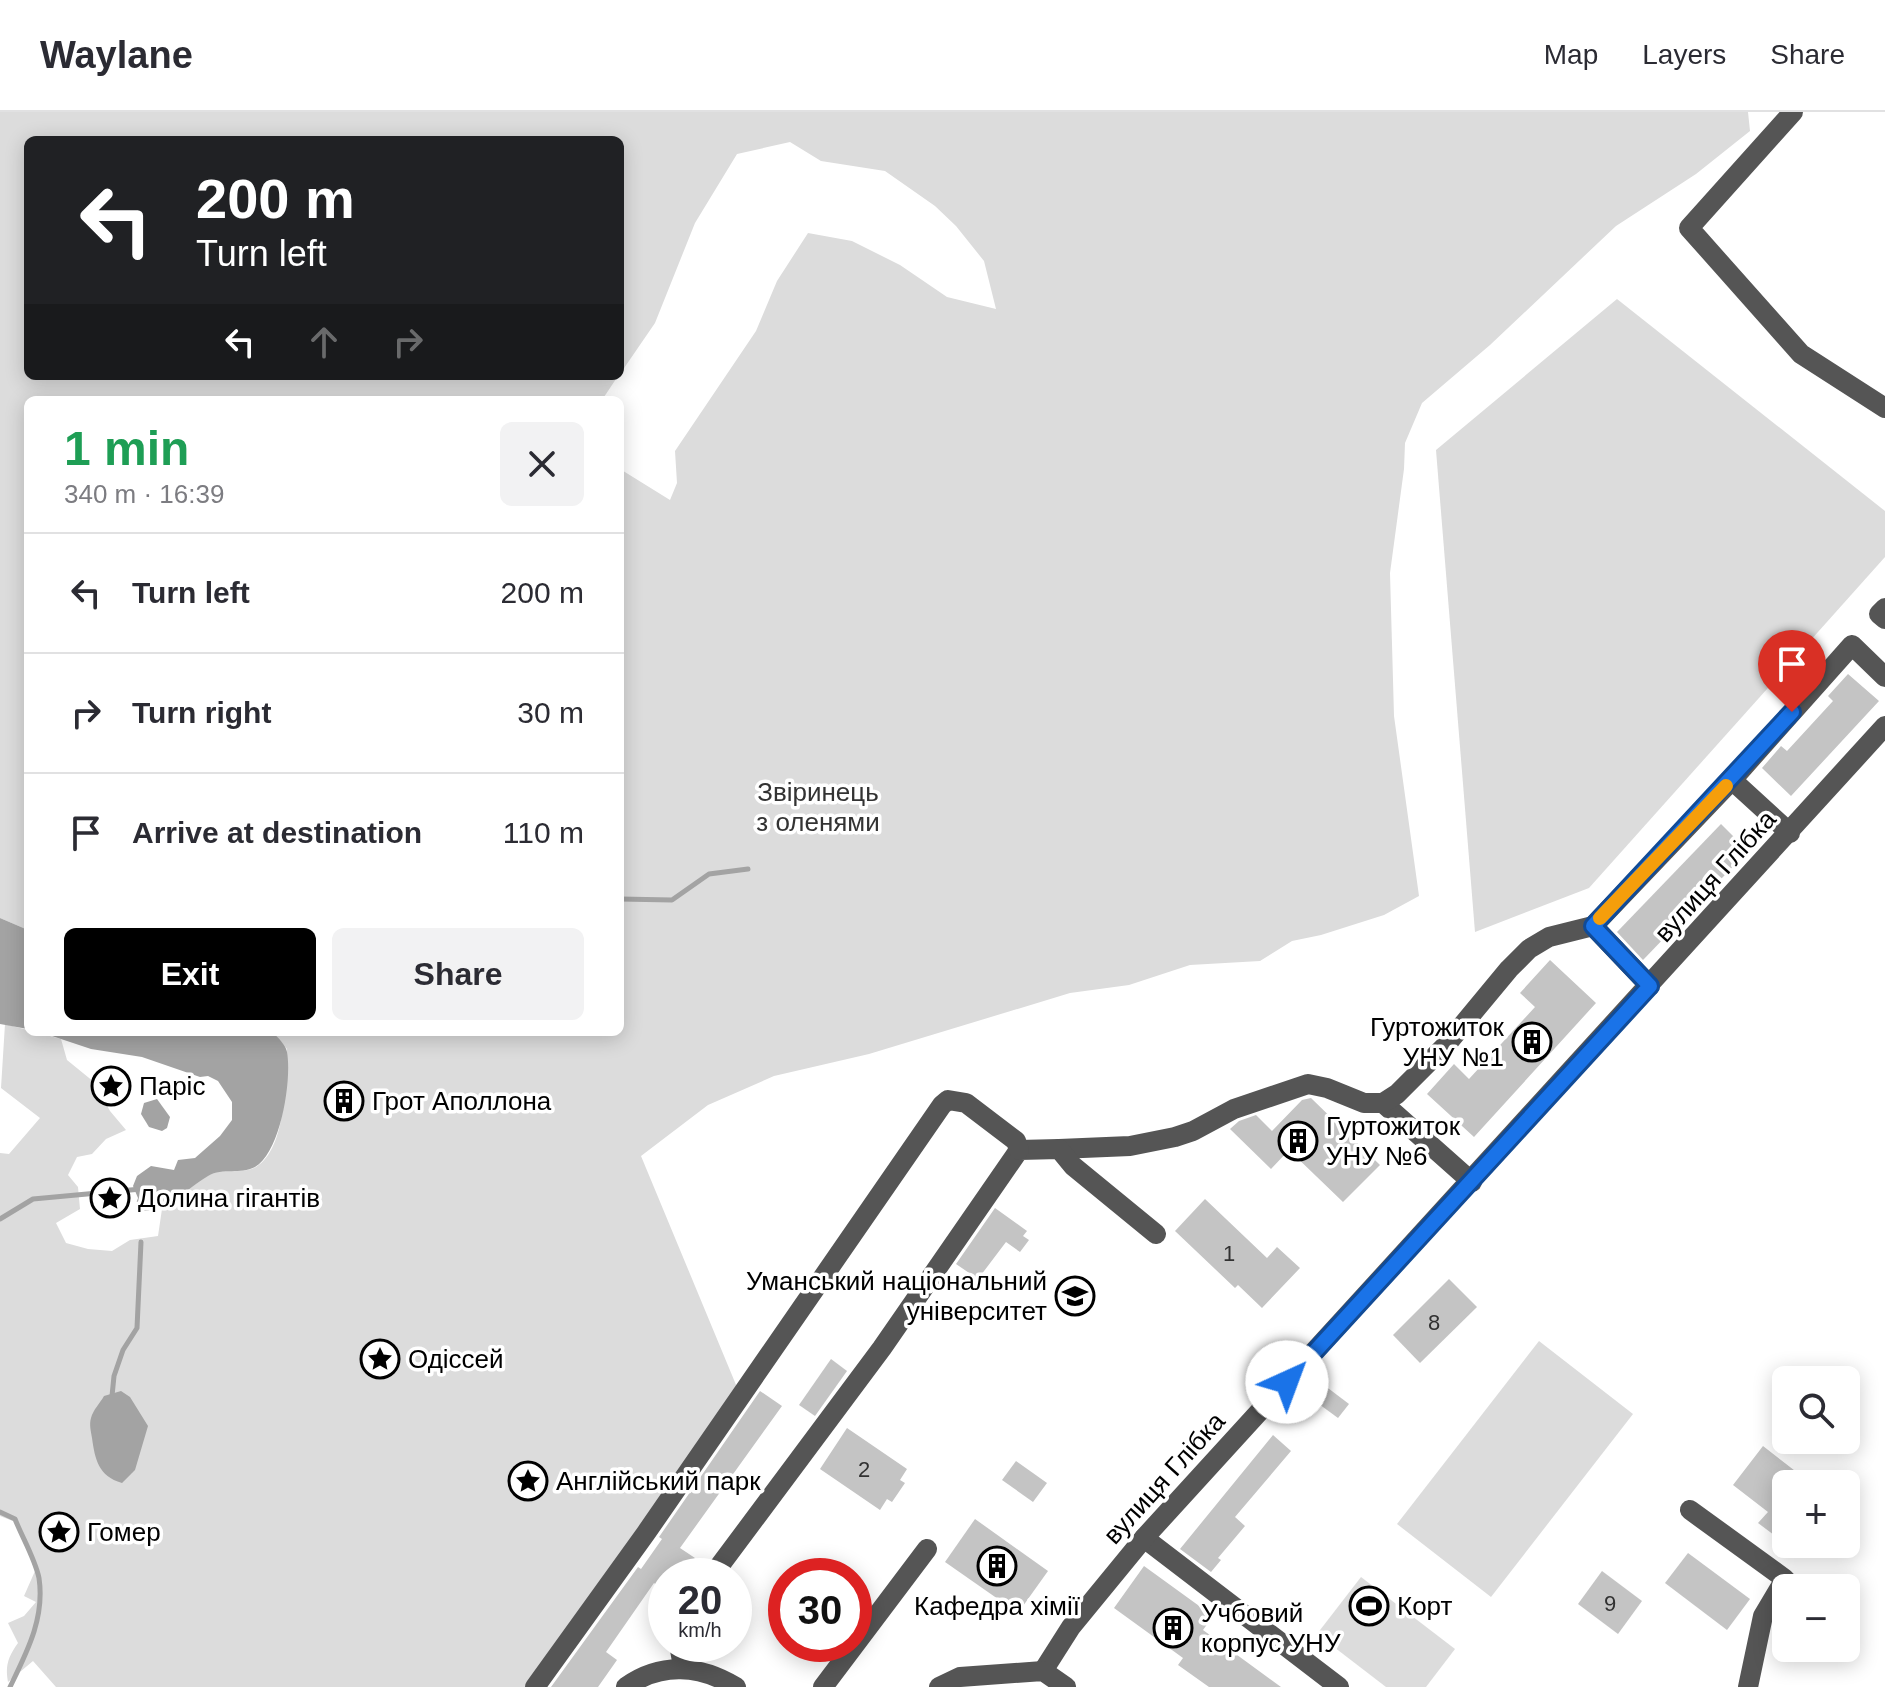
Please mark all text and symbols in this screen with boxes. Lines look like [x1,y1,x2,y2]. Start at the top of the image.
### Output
text: Waylane [40,34,193,76]
text: Map [1544,39,1598,70]
text: Layers [1642,39,1726,70]
text: Share [1770,39,1845,70]
text: 200 m [196,167,355,230]
icon: left [64,168,168,272]
text: Turn left [196,233,327,274]
icon: left [218,320,262,364]
icon: ahead [302,320,346,364]
icon: right [386,320,430,364]
text: 1 min [64,422,189,475]
button: close [500,422,584,506]
text: 340 m · 16:39 [64,479,224,509]
icon: left [64,571,108,615]
text: Turn left [132,576,250,609]
text: 200 m [501,576,584,609]
pin [1758,630,1826,712]
icon: arrive [1770,642,1814,686]
icon: right [64,691,108,735]
text: Turn right [132,696,271,729]
text: 30 m [517,696,584,729]
park label: Звіринець з оленями [756,777,880,837]
street label: вулиця Глібка [1648,804,1782,948]
icon: arrive [64,811,108,855]
text: Arrive at destination [132,816,422,849]
text: 110 m [503,816,584,849]
button: Exit [64,928,316,1020]
button: Share [332,928,584,1020]
place label: Гуртожиток УНУ №1 [1370,1012,1505,1072]
building icon: Гуртожиток УНУ №1 [1511,1021,1553,1063]
place icon: Паріс [90,1065,132,1107]
place label: Паріс [139,1071,205,1101]
building icon: Грот Аполлона [323,1080,365,1122]
place label: Грот Аполлона [372,1086,552,1116]
place label: Гуртожиток УНУ №6 [1326,1111,1461,1171]
building icon: Гуртожиток УНУ №6 [1277,1120,1319,1162]
place icon: Долина гігантів [89,1177,131,1219]
place label: Долина гігантів [138,1183,320,1213]
house number: 1 [1223,1241,1235,1266]
place label: Уманський національний університет [746,1266,1047,1326]
school or university icon: Уманський національний університет [1054,1275,1096,1317]
house number: 8 [1428,1310,1440,1335]
place icon: Одіссей [359,1338,401,1380]
position arrow [1245,1340,1329,1424]
place label: Одіссей [408,1344,504,1374]
map controls [1772,1366,1860,1662]
button: search [1772,1366,1860,1454]
street label: вулиця Глібка [1097,1406,1231,1550]
house number: 2 [858,1457,870,1482]
place icon: Англійський парк [507,1460,549,1502]
place label: Англійський парк [556,1466,761,1496]
button: + [1772,1470,1860,1558]
place icon: Гомер [38,1511,80,1553]
place label: Гомер [87,1517,161,1547]
building icon: Кафедра хімії [976,1545,1018,1587]
speed limit sign: 30 [768,1558,872,1662]
button: − [1772,1574,1860,1662]
text: 20 [678,1578,722,1622]
sports icon: Корт [1348,1585,1390,1627]
place label: Кафедра хімії [914,1591,1080,1621]
place label: Корт [1397,1591,1452,1621]
house number: 9 [1604,1591,1616,1616]
place label: Учбовий корпус УНУ [1201,1598,1341,1658]
building icon: Учбовий корпус УНУ [1152,1607,1194,1649]
text: km/h [678,1619,722,1641]

